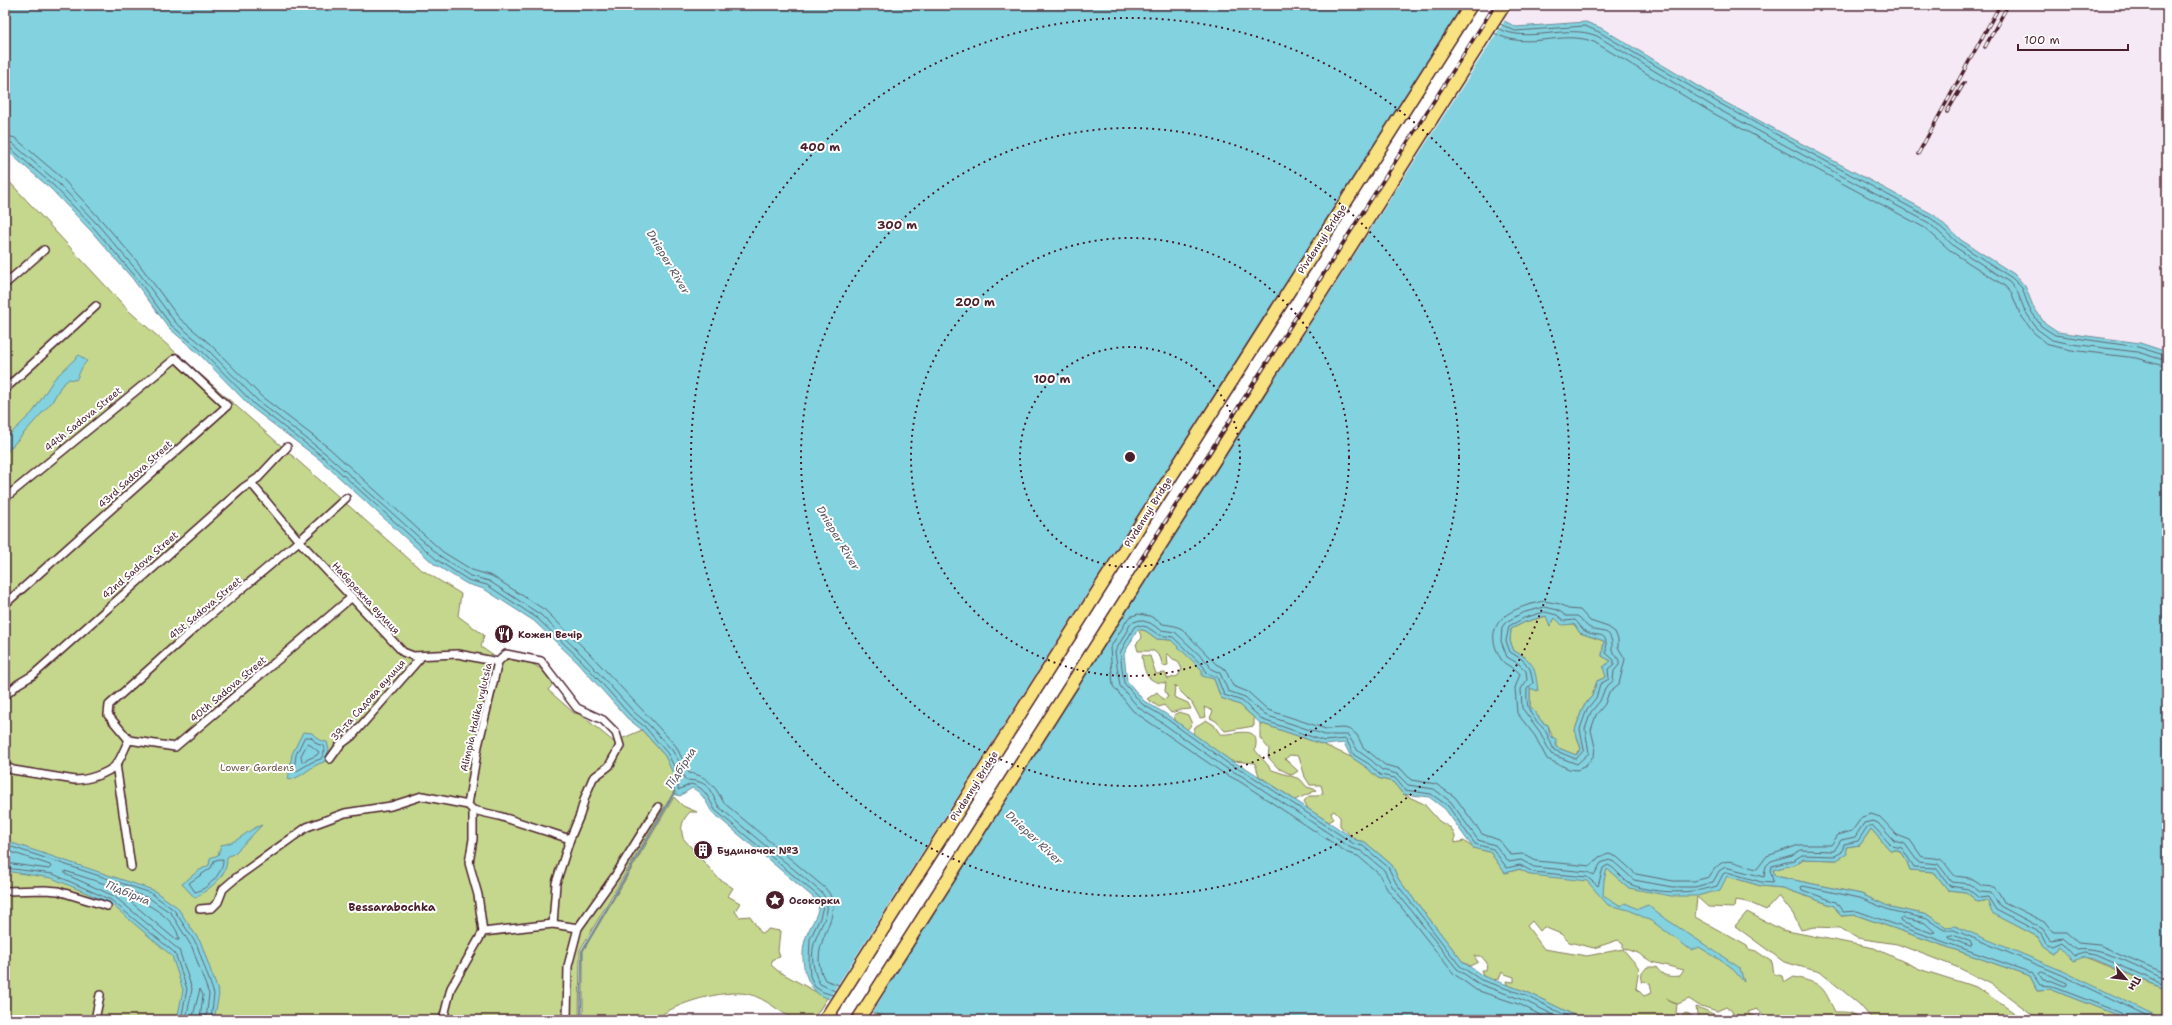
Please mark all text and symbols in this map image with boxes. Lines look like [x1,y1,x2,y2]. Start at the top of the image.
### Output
scale bar [2018,26,2128,52]
text: 100 m [2024,32,2060,48]
text: 400 m [800,139,840,155]
street label: Pivdennyi Bridge [1295,201,1350,276]
text: 300 m [877,217,917,233]
water label: Dnieper River [643,227,693,298]
text: 200 m [955,294,995,310]
text: 100 m [1034,371,1071,387]
street label: 44th Sadova Street [42,384,124,454]
street label: 43rd Sadova Street [95,437,175,511]
centre of rings [1123,450,1137,464]
street label: Pivdennyi Bridge [1121,474,1175,550]
water label: Dnieper River [813,503,863,574]
street label: 42nd Sadova Street [99,528,181,602]
street label: Набережна вулиця [329,559,403,637]
street label: 41st Sadova Street [166,574,244,642]
restaurant icon: Кожен Вечір [493,623,515,645]
place label: Кожен Вечір [518,628,582,641]
street label: 40th Sadova Street [187,653,269,725]
street label: 39-та Садова вулиця [328,656,408,744]
street label: Alimpia Halika vylutsia [457,661,495,773]
water label: Підбірна [662,744,700,792]
street label: Pivdennyi Bridge [947,748,1001,824]
park label: Lower Gardens [220,761,294,774]
water label: Dnieper River [1002,808,1066,869]
building icon: Будиночок №3 [692,839,714,861]
place label: Будиночок №3 [717,844,798,857]
water label: Підбірна [104,877,152,909]
place icon: Осокорки [764,889,786,911]
place label: Осокорки [789,894,840,907]
district label: Bessarabochka [349,900,436,915]
north arrow [2106,959,2146,999]
text: Пн [2124,974,2144,993]

